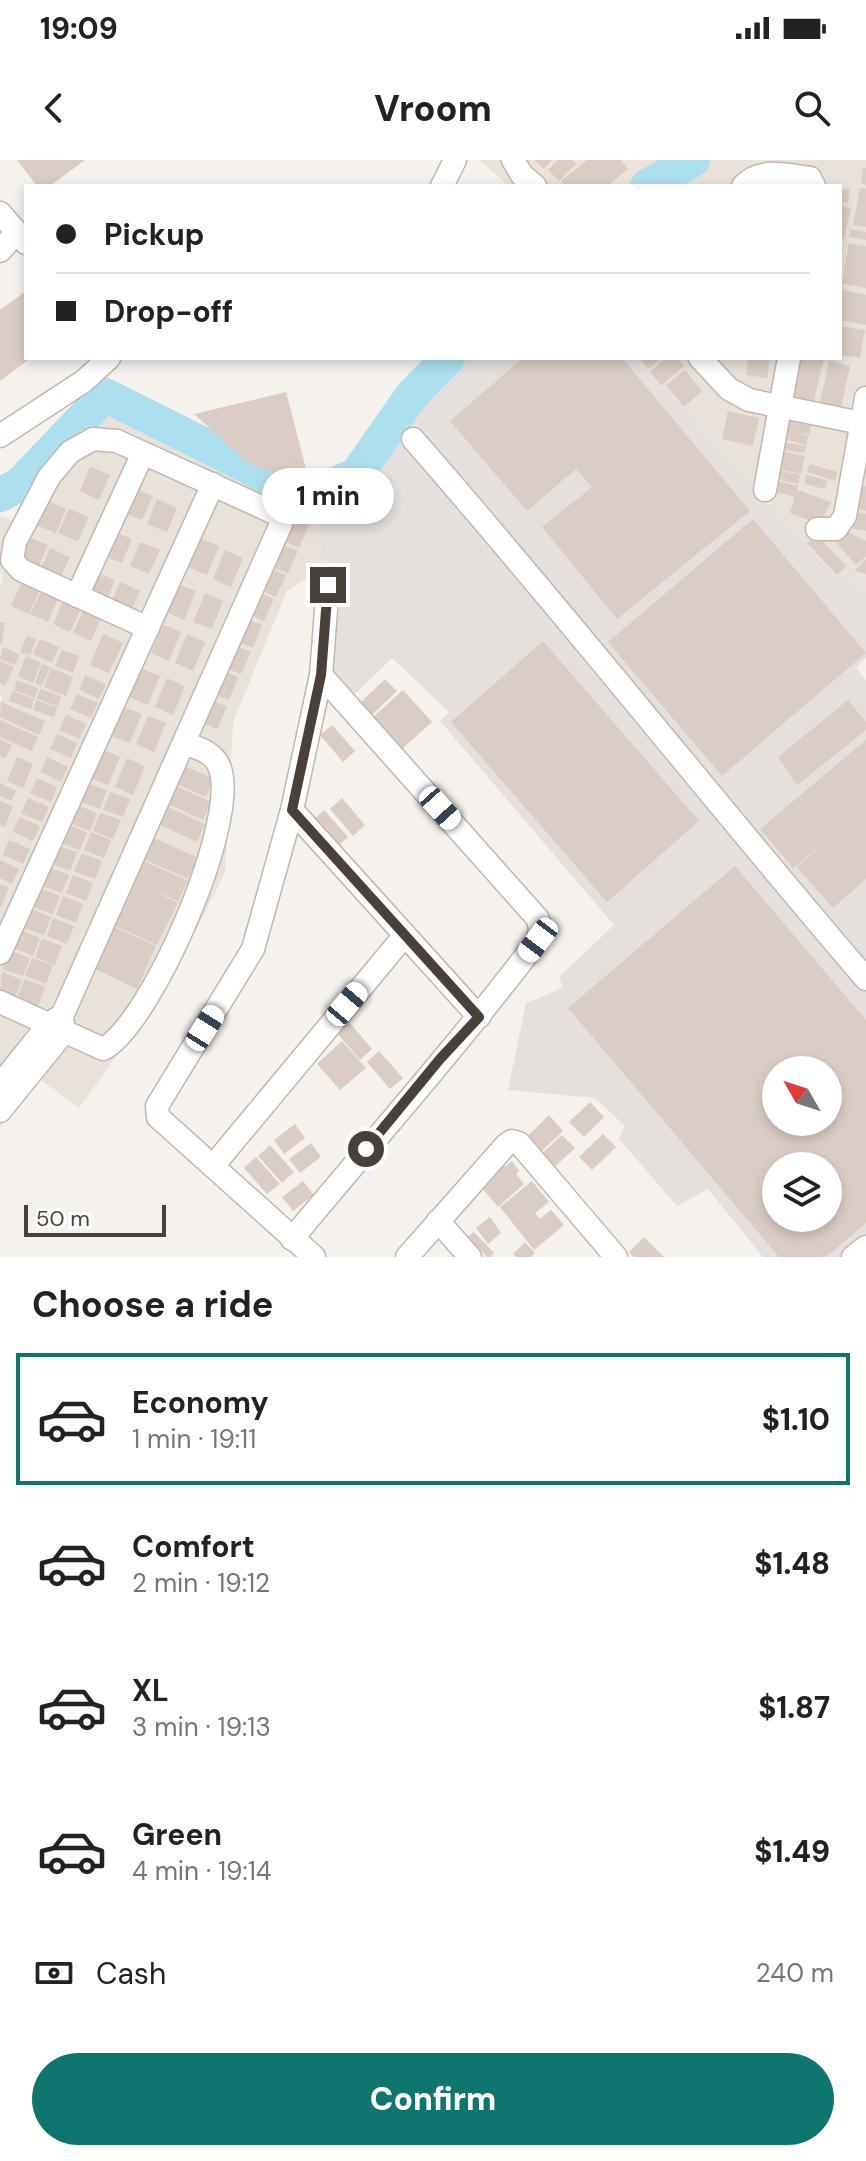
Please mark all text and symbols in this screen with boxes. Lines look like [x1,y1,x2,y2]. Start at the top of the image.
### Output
text: 19:09 [40,9,118,48]
text: Vroom [374,85,492,132]
icon: back [32,86,76,130]
icon: search [790,86,834,130]
text: Pickup [104,215,204,254]
text: Drop-off [104,292,233,331]
callout: 1 min [262,469,394,525]
text: 1 min [296,479,360,513]
route end [310,567,346,603]
car [415,782,465,834]
car [514,914,562,966]
car [322,978,372,1030]
car [182,1001,228,1055]
north arrow [762,1056,842,1136]
map controls [762,1056,842,1232]
route start [348,1131,384,1167]
button: layers [762,1152,842,1232]
scale bar [24,1201,166,1237]
text: 50 m [36,1204,90,1233]
text: Choose a ride [32,1281,273,1328]
icon: car [36,1383,108,1455]
text: Economy [132,1383,269,1422]
text: $1.10 [762,1400,830,1439]
text: 1 min · 19:11 [132,1422,256,1456]
icon: car [36,1527,108,1599]
text: Comfort [132,1527,255,1566]
text: $1.48 [754,1544,830,1583]
text: 2 min · 19:12 [132,1566,270,1600]
icon: car [36,1671,108,1743]
text: XL [132,1671,169,1710]
text: $1.87 [758,1688,830,1727]
text: 3 min · 19:13 [132,1710,271,1744]
icon: car [36,1815,108,1887]
text: Green [132,1815,222,1854]
text: $1.49 [754,1832,830,1871]
text: 4 min · 19:14 [132,1854,272,1888]
icon: cash [32,1951,76,1995]
text: Cash [96,1954,166,1993]
text: 240 m [756,1956,834,1990]
button: Confirm [32,2053,834,2145]

